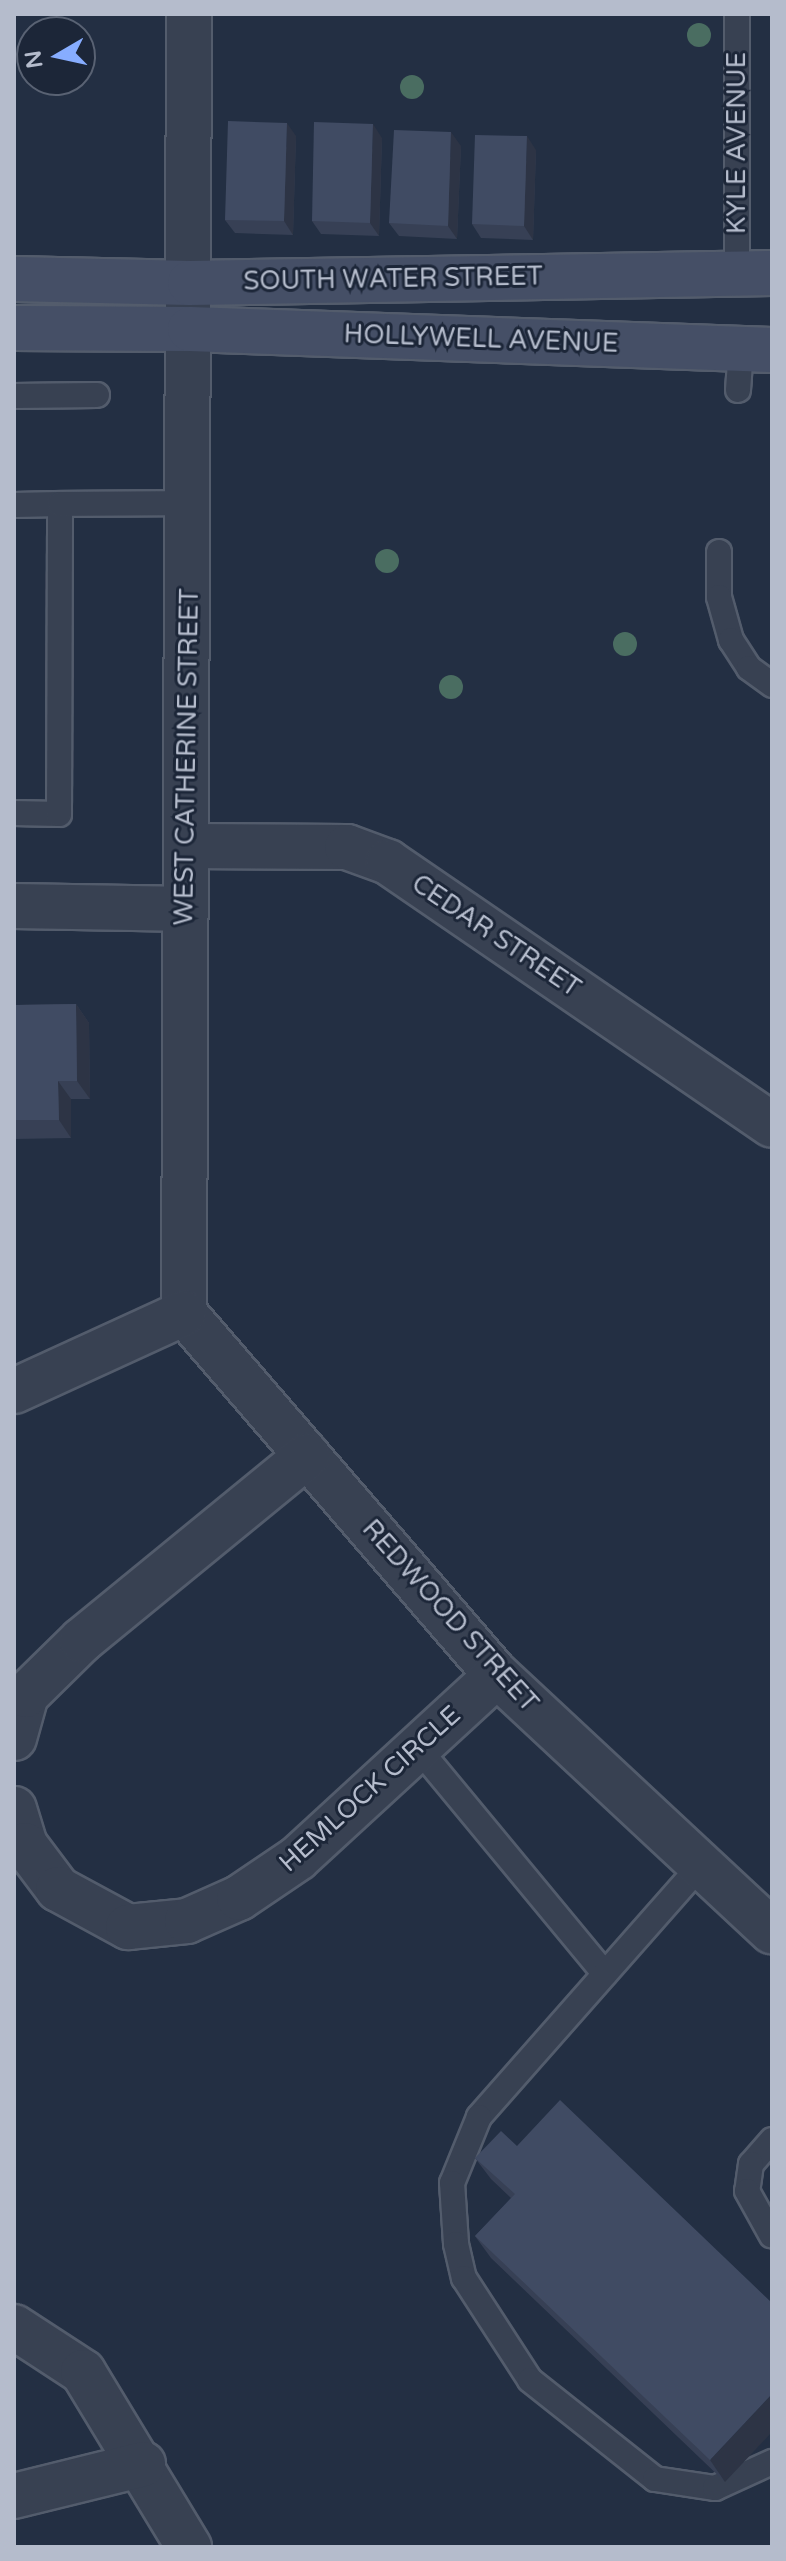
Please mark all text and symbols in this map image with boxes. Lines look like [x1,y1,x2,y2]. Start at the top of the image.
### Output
north arrow [16,16,96,96]
text: N [20,49,48,70]
street label: KYLE AVENUE [721,52,753,234]
street label: SOUTH WATER STREET [243,261,543,297]
street label: HOLLYWELL AVENUE [343,319,619,359]
street label: WEST CATHERINE STREET [168,588,206,926]
street label: CEDAR STREET [406,868,586,1004]
street label: REDWOOD STREET [355,1513,545,1719]
street label: HEMLOCK CIRCLE [273,1699,467,1879]

